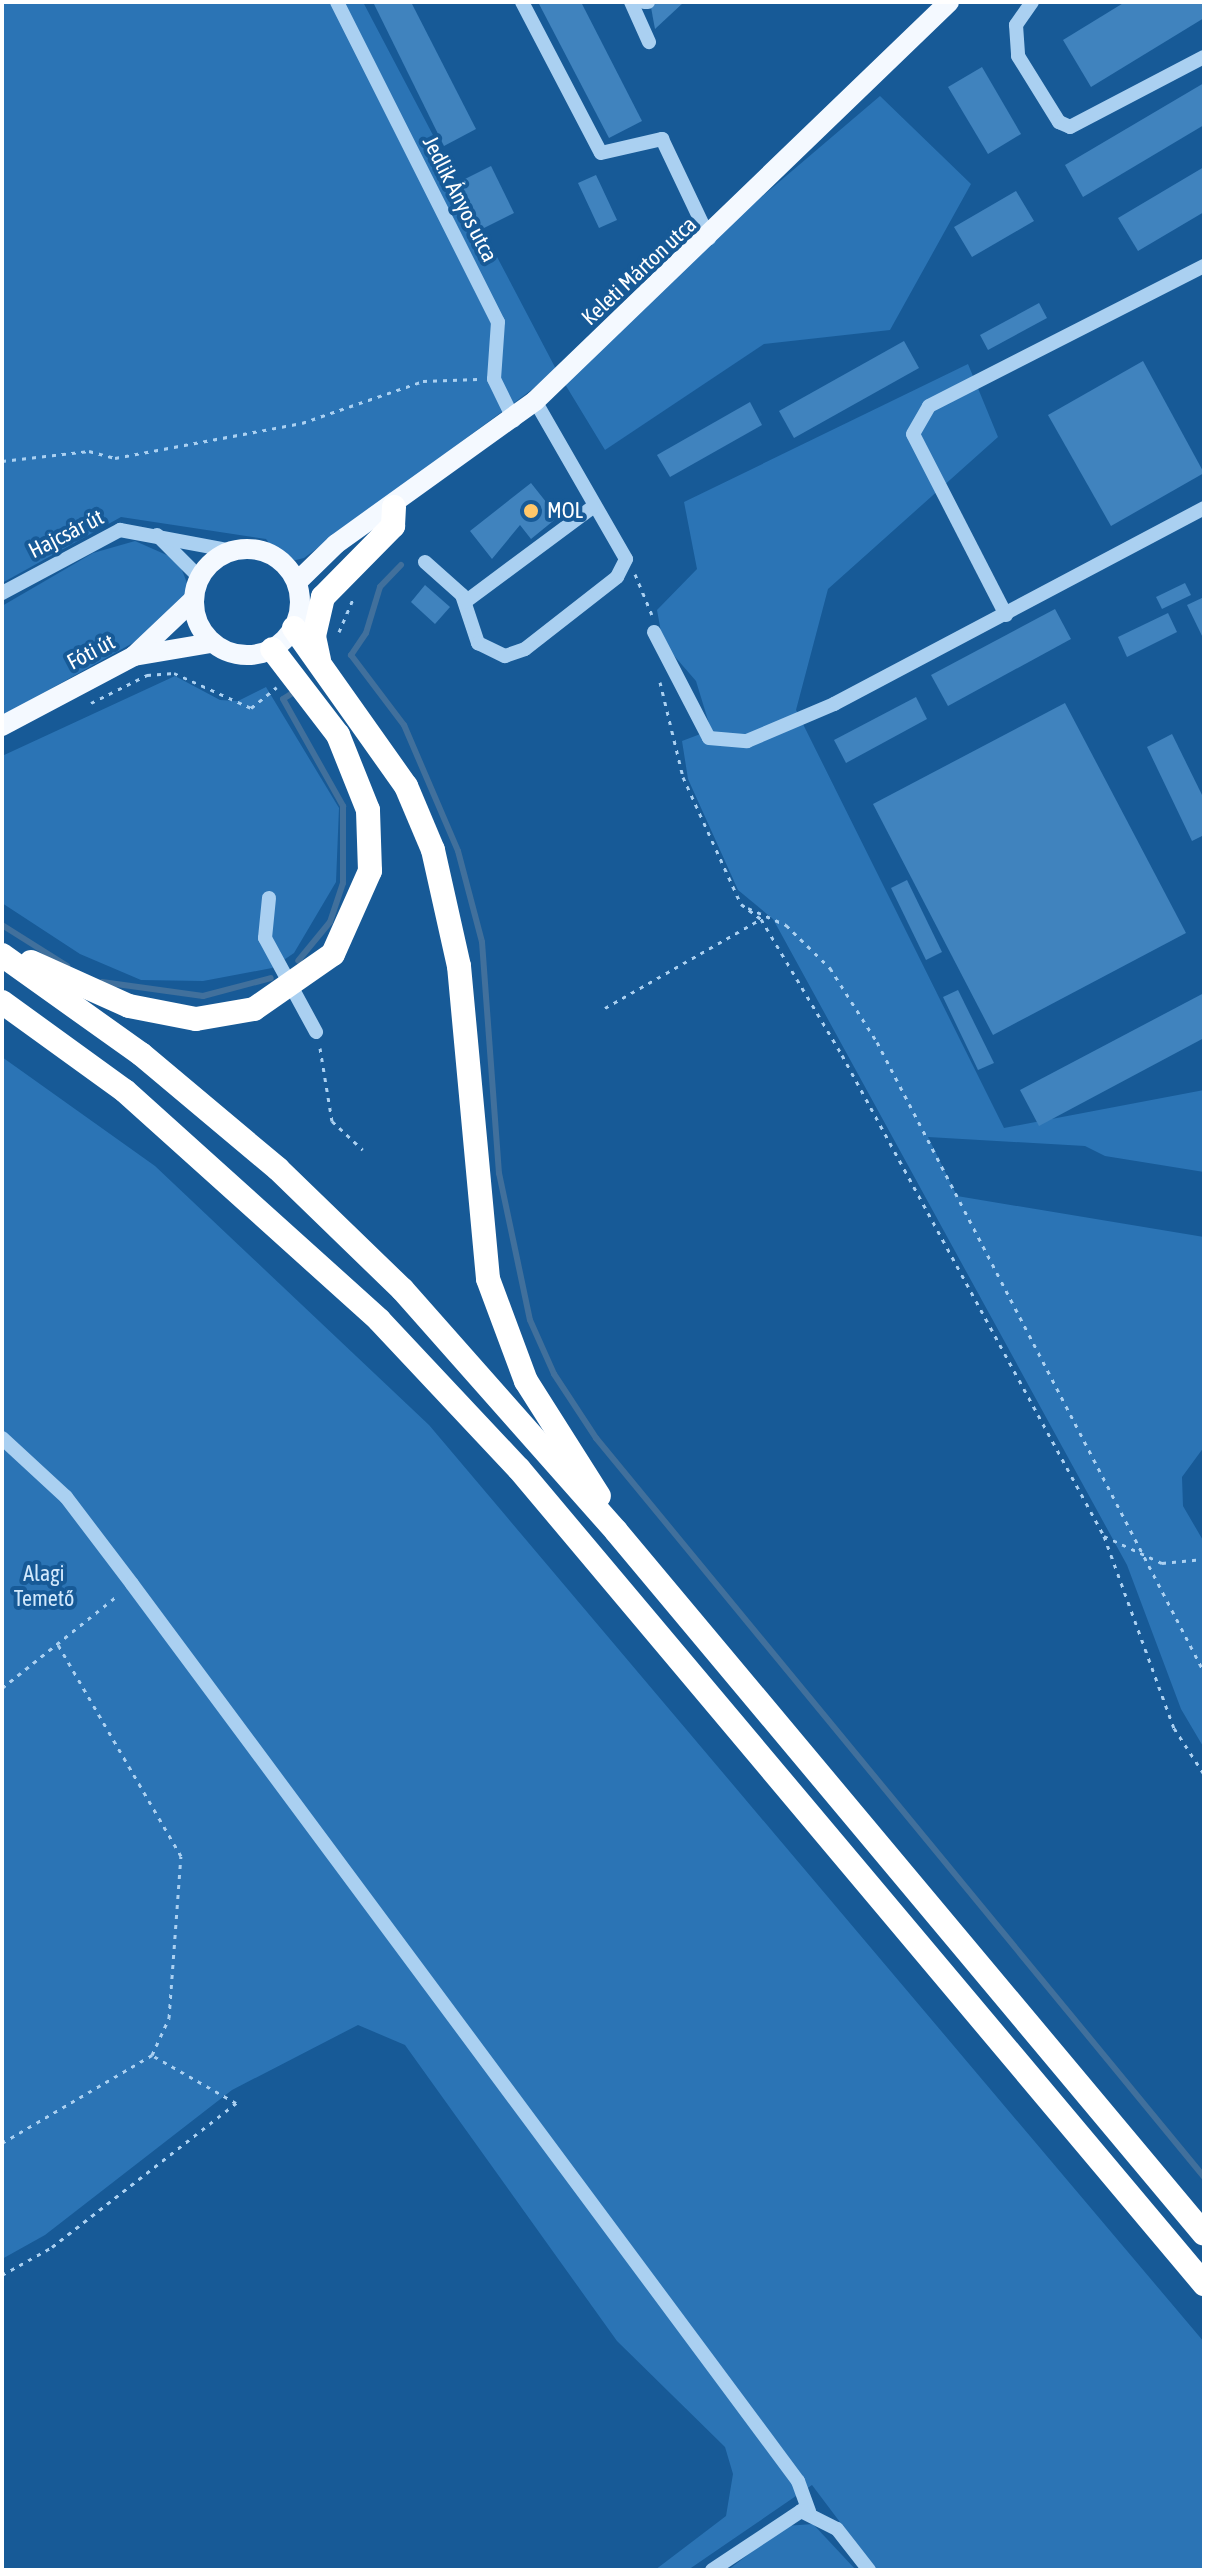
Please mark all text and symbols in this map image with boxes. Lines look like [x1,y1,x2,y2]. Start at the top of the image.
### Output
street label: Jedlik Ányos utca [417,132,503,266]
street label: Keleti Márton utca [576,211,702,331]
place label: MOL [547,498,583,524]
marker: MOL [522,502,540,520]
street label: Hajcsár út [24,504,108,564]
street label: Fóti út [63,629,119,675]
park label: Alagi Temető [14,1560,74,1612]

